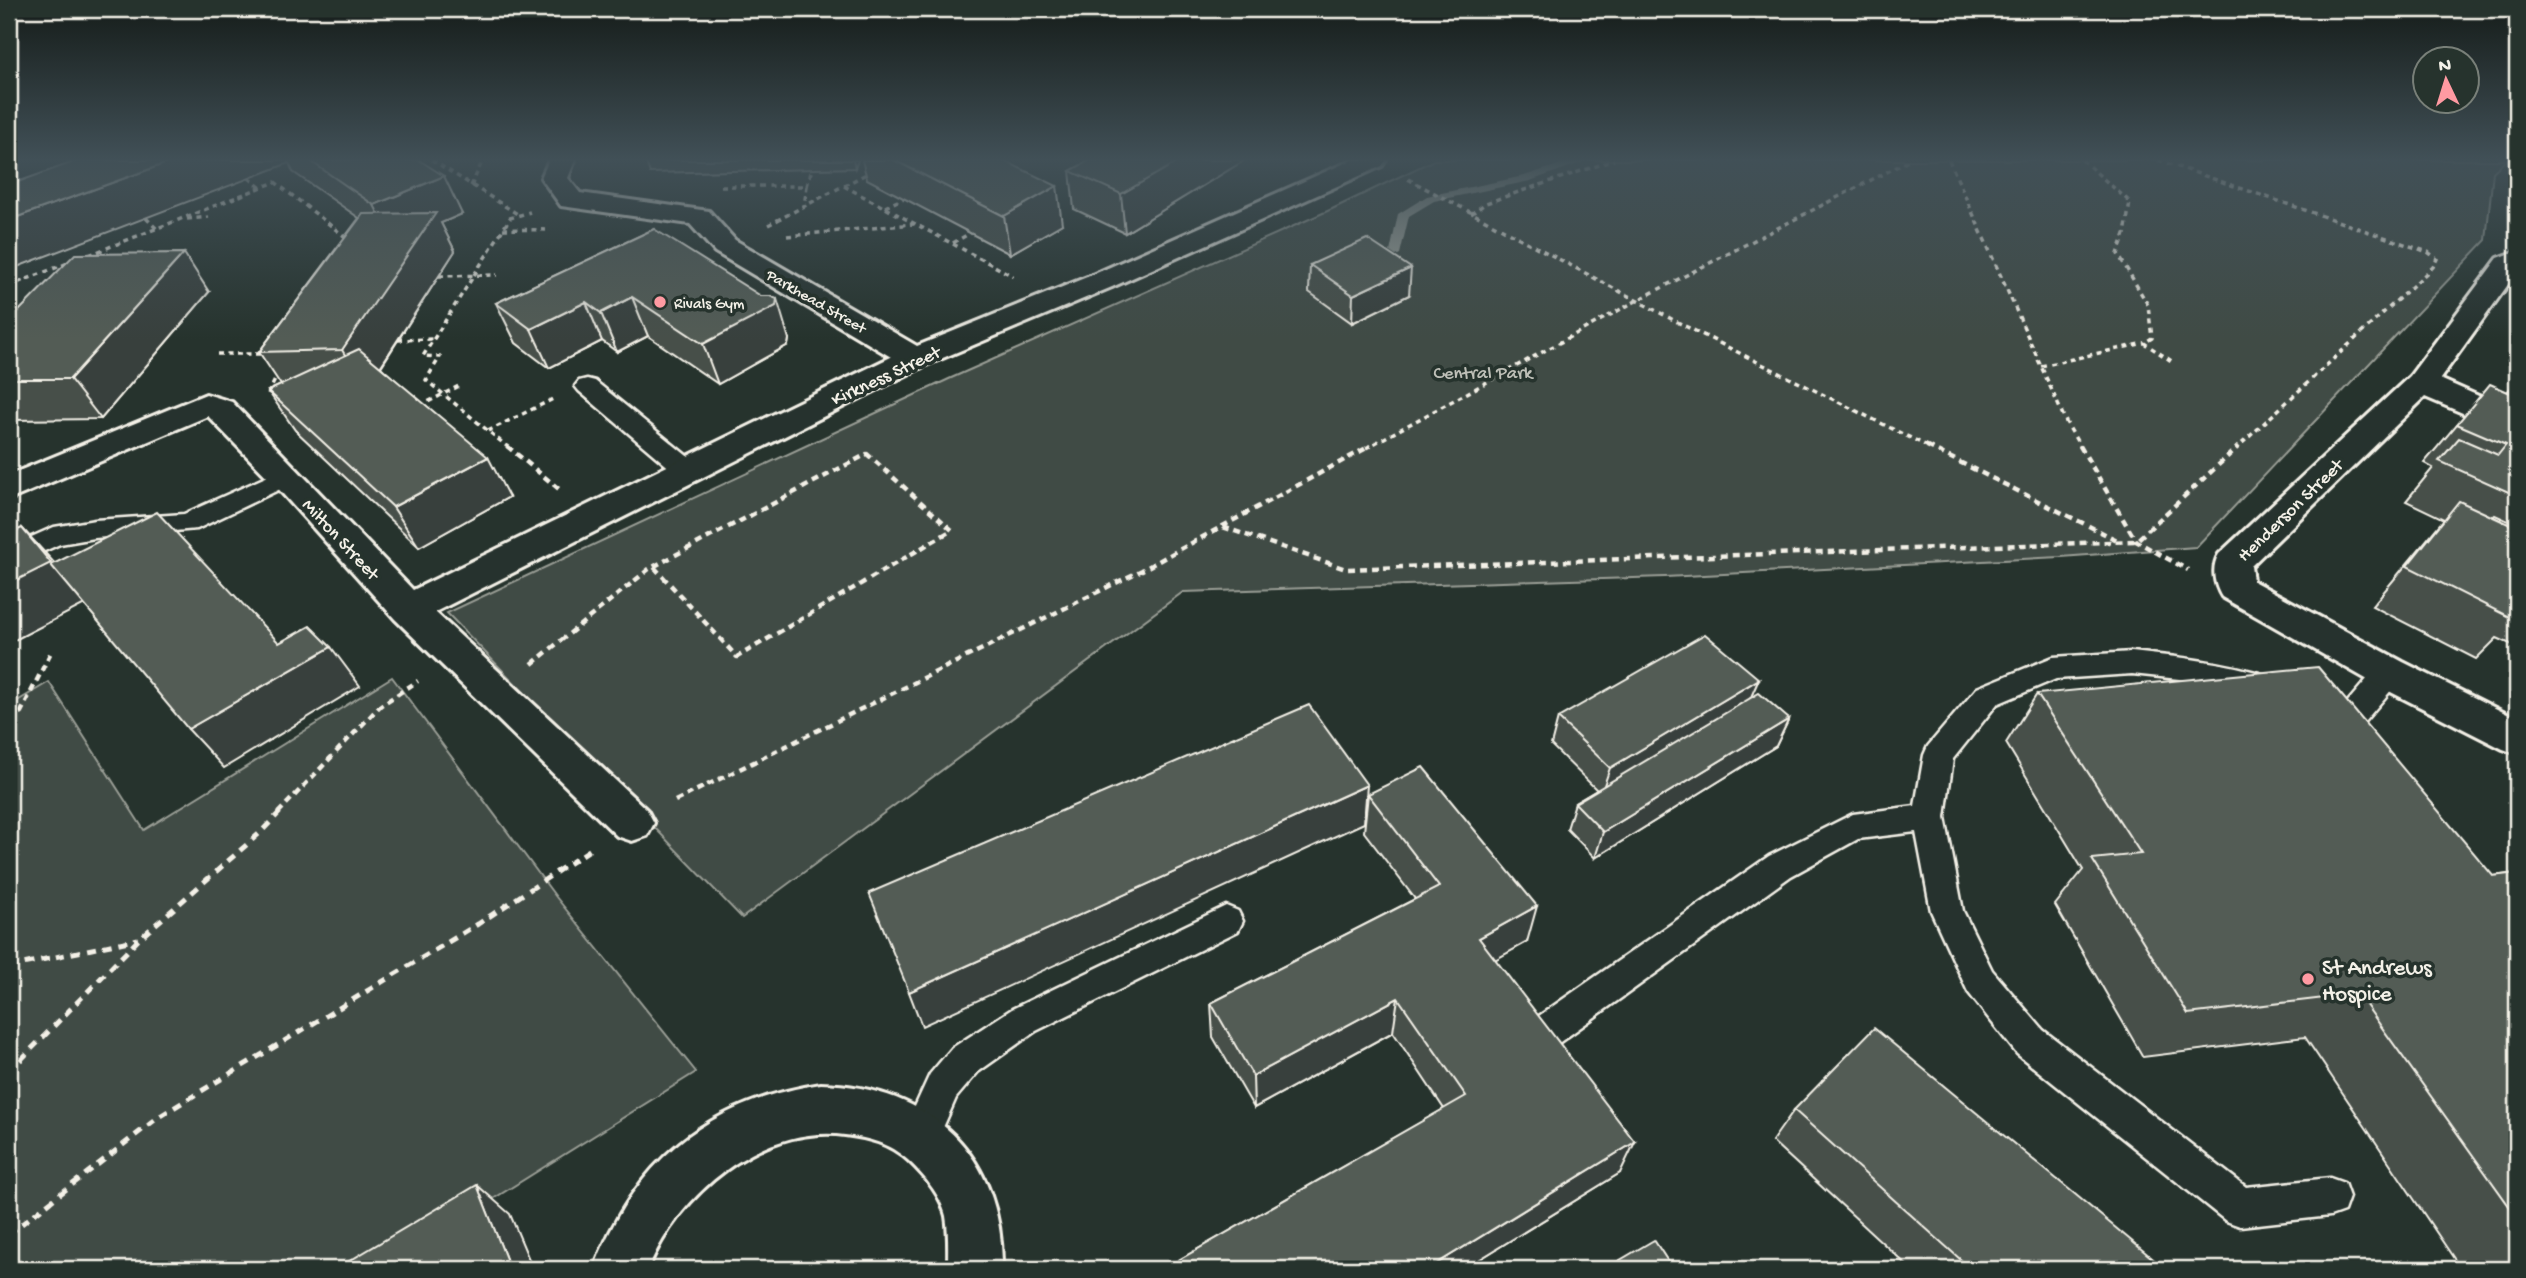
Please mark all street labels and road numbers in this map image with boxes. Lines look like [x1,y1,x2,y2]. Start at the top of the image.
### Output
street label: Parkhead Street [761,266,870,340]
street label: Kirkness Street [828,341,947,412]
street label: Henderson Street [2234,454,2351,568]
street label: Milton Street [296,495,385,588]

